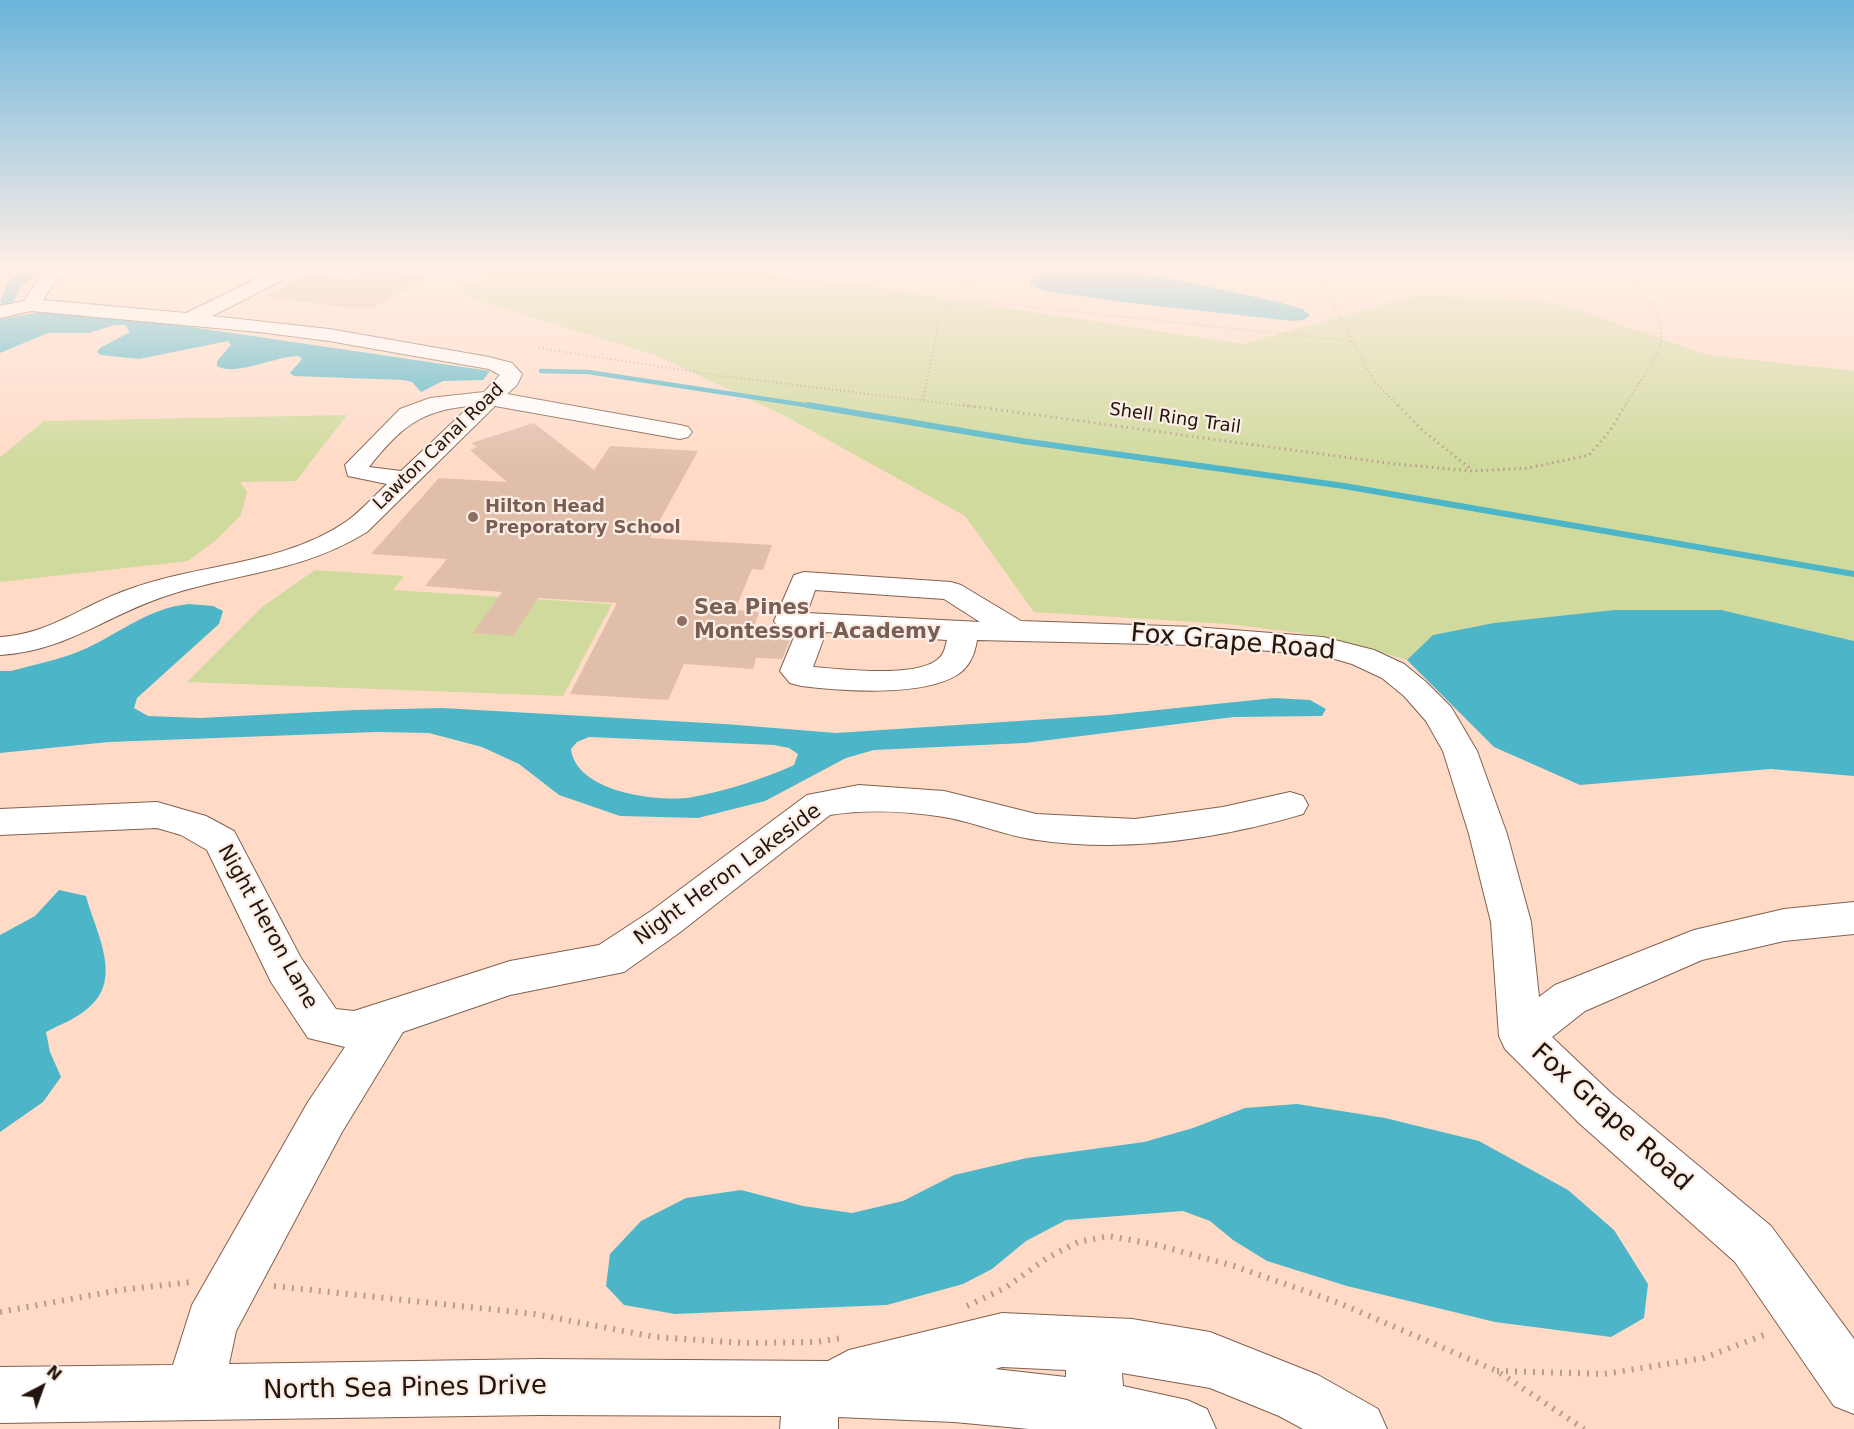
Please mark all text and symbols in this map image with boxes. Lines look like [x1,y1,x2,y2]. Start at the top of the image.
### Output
street label: Lawton Canal Road [369,379,509,515]
street label: Shell Ring Trail [1108,399,1242,439]
place label: Hilton Head Preporatory School [485,496,681,538]
marker: Hilton Head Preporatory School [466,510,480,524]
place label: Sea Pines Montessori Academy [694,596,941,646]
marker: Sea Pines Montessori Academy [675,614,689,628]
street label: Fox Grape Road [1129,619,1337,667]
street label: Night Heron Lakeside [630,799,826,951]
street label: Night Heron Lane [211,841,323,1013]
street label: Fox Grape Road [1524,1038,1698,1198]
north arrow [12,1357,72,1417]
text: N [43,1361,65,1385]
street label: North Sea Pines Drive [263,1371,547,1407]

